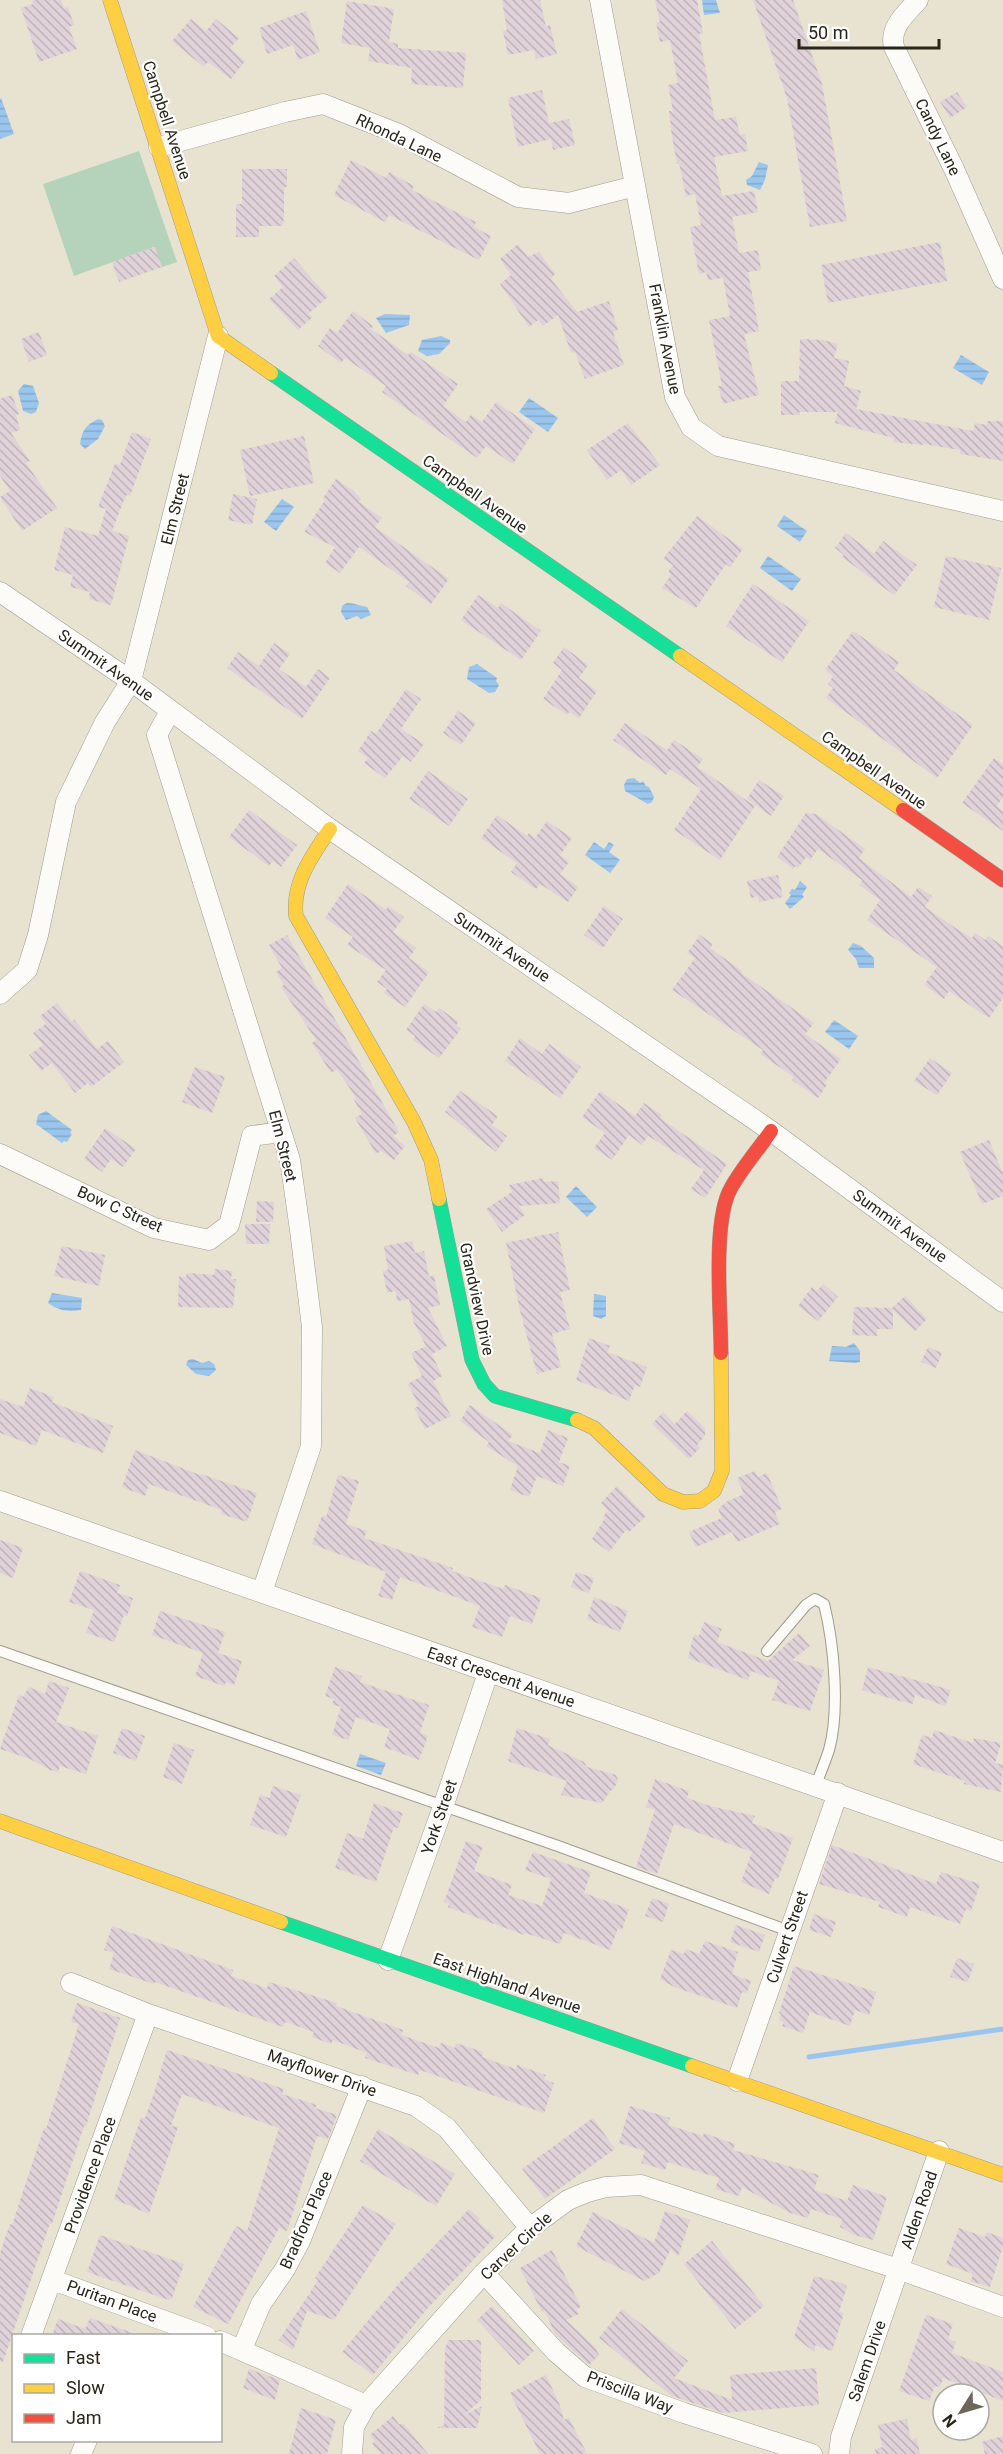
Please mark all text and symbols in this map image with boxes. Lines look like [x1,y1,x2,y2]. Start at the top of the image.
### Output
scale bar [799,12,938,50]
text: 50 m [808,22,848,43]
street label: Campbell Avenue [139,58,195,182]
street label: Candy Lane [911,95,965,179]
street label: Rhonda Lane [353,110,445,166]
street label: Franklin Avenue [645,282,685,396]
street label: Campbell Avenue [419,451,531,537]
street label: Elm Street [157,471,193,547]
street label: Summit Avenue [55,625,157,705]
street label: Campbell Avenue [818,727,930,813]
street label: Summit Avenue [450,908,554,986]
street label: Elm Street [265,1108,301,1184]
street label: Bow C Street [74,1182,166,1236]
street label: Summit Avenue [849,1185,951,1267]
street label: Grandview Drive [456,1241,498,1357]
street label: East Crescent Avenue [425,1643,577,1711]
street label: York Street [417,1777,461,1857]
street label: Culvert Street [762,1888,812,1986]
street label: East Highland Avenue [431,1949,583,2017]
street label: Mayflower Drive [265,2045,379,2101]
street label: Providence Place [60,2114,120,2236]
street label: Bradford Place [276,2168,336,2272]
street label: Alden Road [897,2168,941,2252]
street label: Carver Circle [476,2208,556,2284]
street label: Puritan Place [64,2276,160,2326]
street label: Salem Drive [844,2318,890,2404]
legend [12,2334,222,2442]
text: Fast [66,2347,101,2368]
street label: Priscilla Way [584,2367,676,2417]
text: Slow [66,2377,105,2398]
north arrow [931,2382,991,2442]
text: Jam [66,2407,102,2428]
text: N [938,2410,960,2431]

